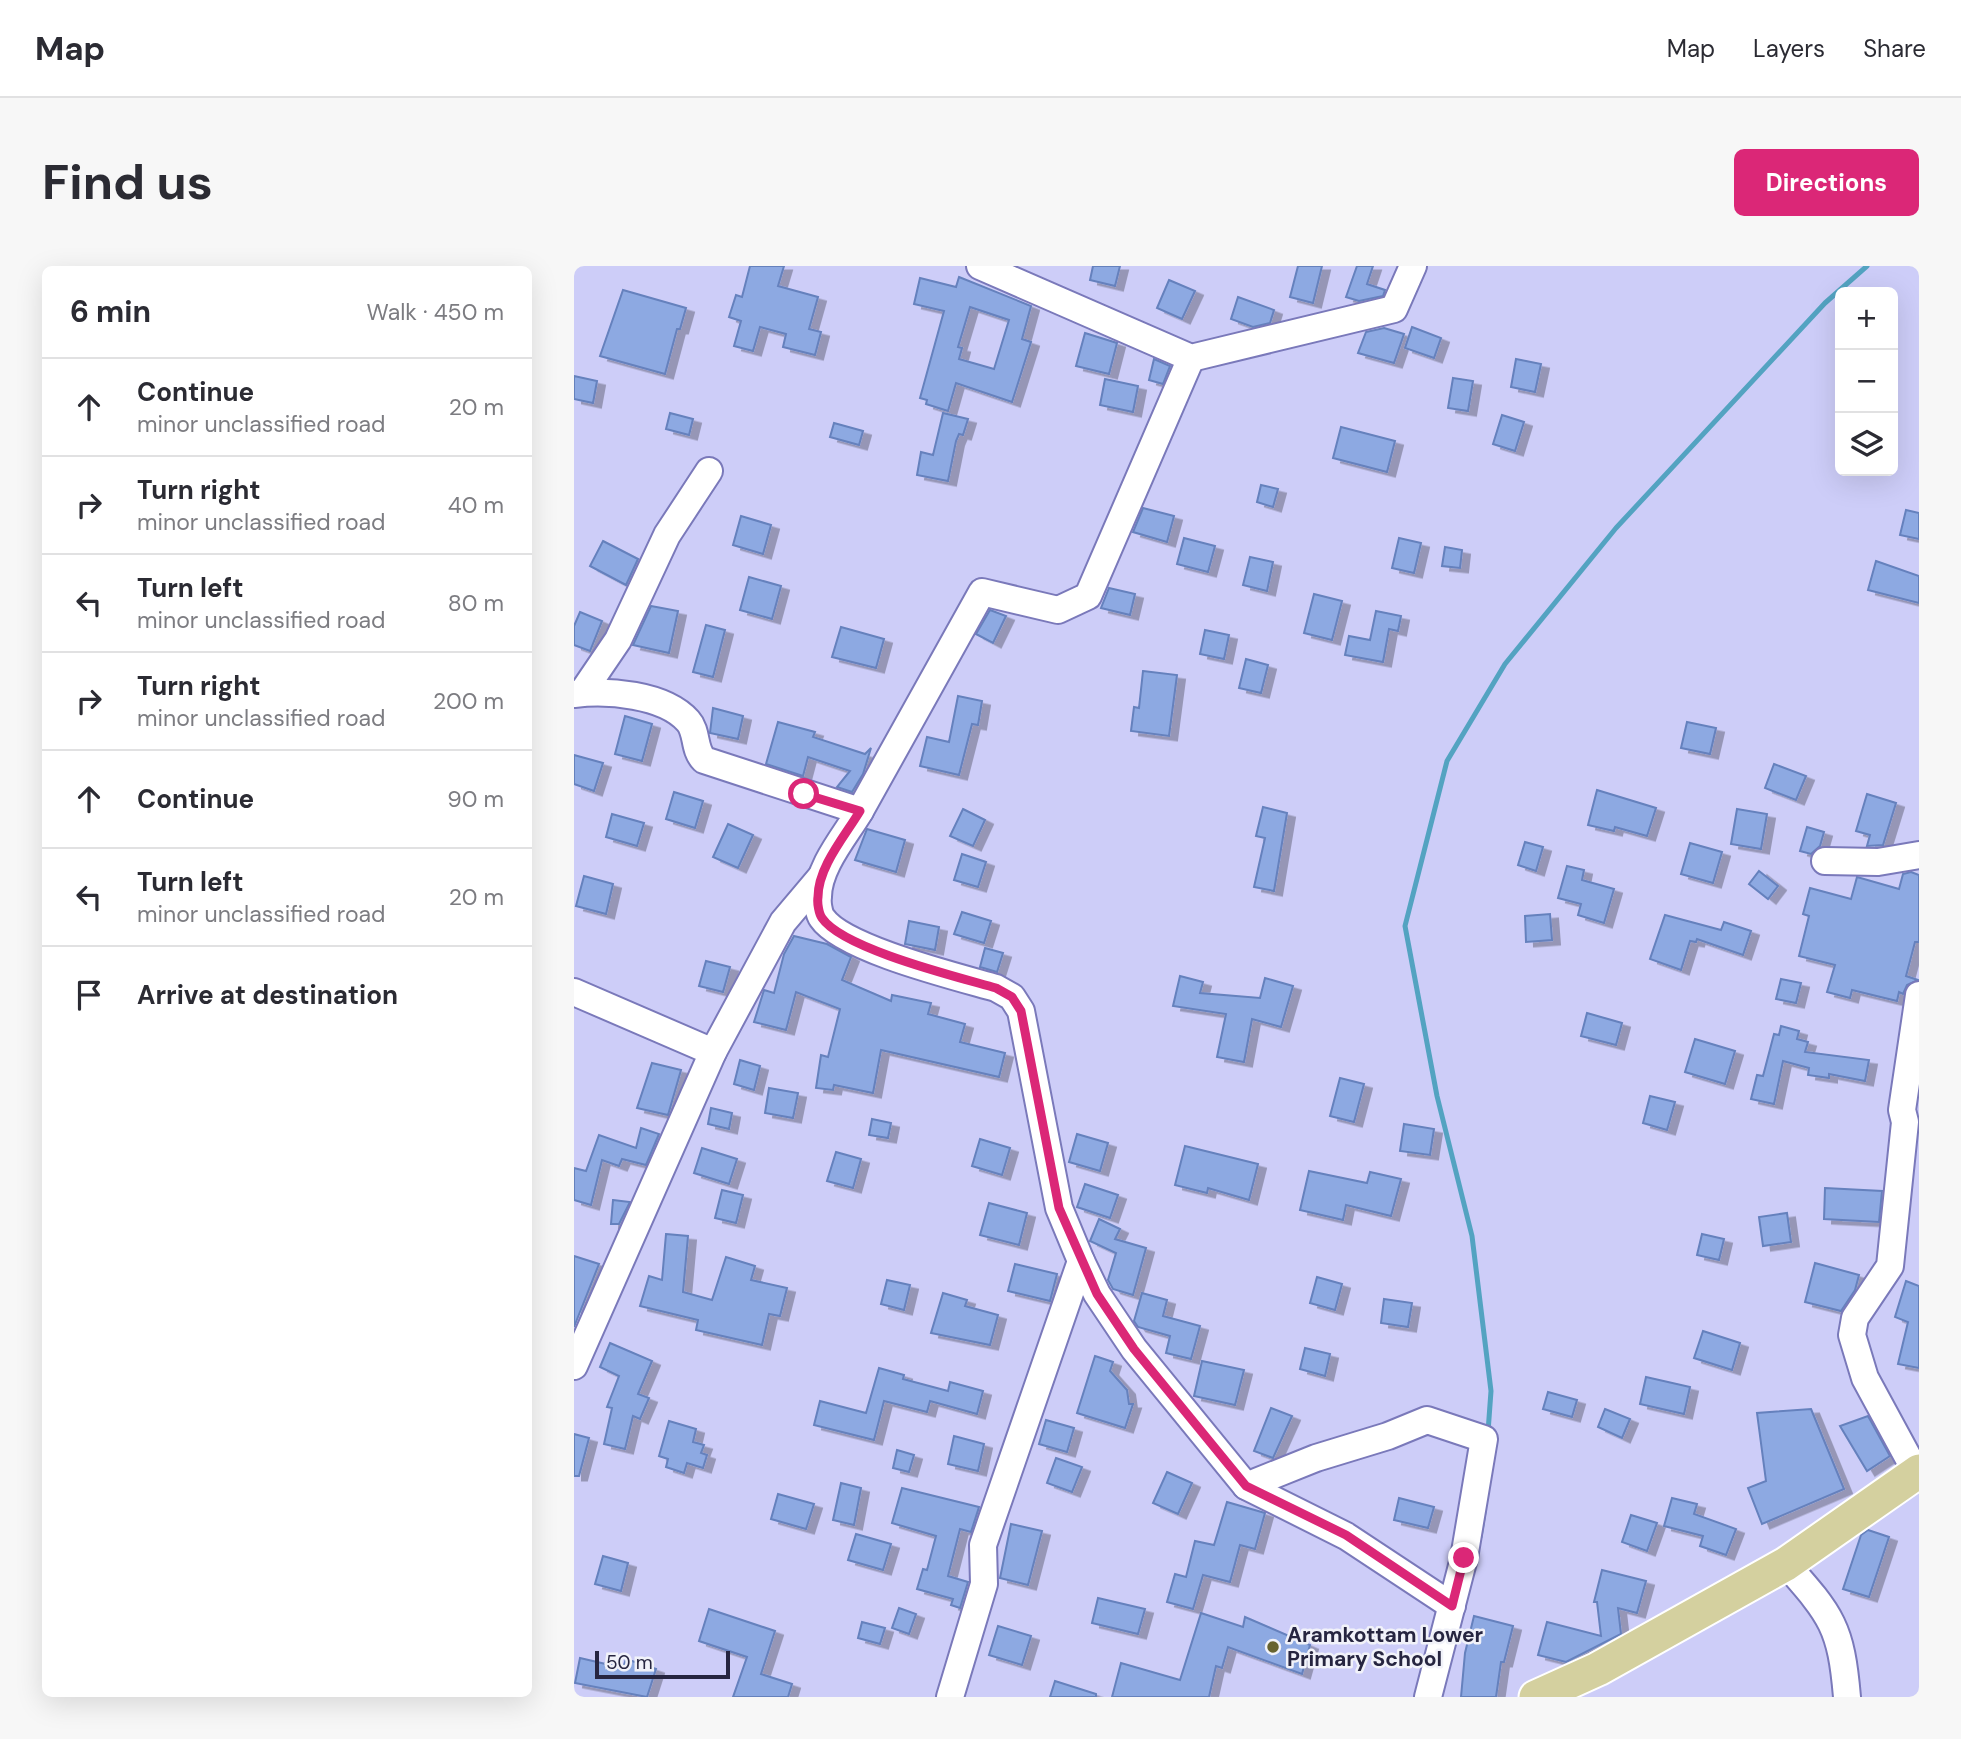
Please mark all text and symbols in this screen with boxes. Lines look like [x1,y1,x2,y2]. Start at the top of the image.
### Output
text: Map [35,27,105,70]
text: Map [1667,33,1715,64]
text: Layers [1753,33,1825,64]
text: Share [1863,33,1926,64]
button: Directions [1734,149,1919,216]
text: Find us [42,150,213,214]
map controls [1835,287,1898,476]
button: + [1835,287,1898,350]
text: 6 min [70,292,151,331]
text: Walk · 450 m [367,297,504,327]
button: − [1835,350,1898,413]
text: Continue [137,375,254,409]
icon: ahead [70,388,108,426]
text: 20 m [449,392,504,422]
text: minor unclassified road [137,409,385,439]
button: layers [1835,413,1898,476]
text: Turn right [137,473,261,507]
icon: right [70,486,108,524]
text: 40 m [448,490,504,520]
text: minor unclassified road [137,507,385,537]
text: Turn left [137,571,244,605]
icon: left [70,584,108,622]
text: 80 m [448,588,504,618]
text: minor unclassified road [137,605,385,635]
text: Turn right [137,669,261,703]
icon: right [70,682,108,720]
text: 200 m [433,686,504,716]
text: minor unclassified road [137,703,385,733]
route start [788,778,819,809]
icon: ahead [70,780,108,818]
text: Continue [137,782,254,816]
text: 90 m [447,784,504,814]
text: Turn left [137,865,244,899]
icon: left [70,878,108,916]
text: 20 m [449,882,504,912]
text: minor unclassified road [137,899,385,929]
icon: arrive [70,976,108,1014]
text: Arrive at destination [137,978,398,1012]
route end [1448,1542,1479,1573]
place label: Aramkottam Lower Primary School [1287,1621,1484,1673]
marker: Aramkottam Lower Primary School [1265,1639,1281,1655]
scale bar [595,1648,730,1680]
text: 50 m [606,1650,653,1675]

